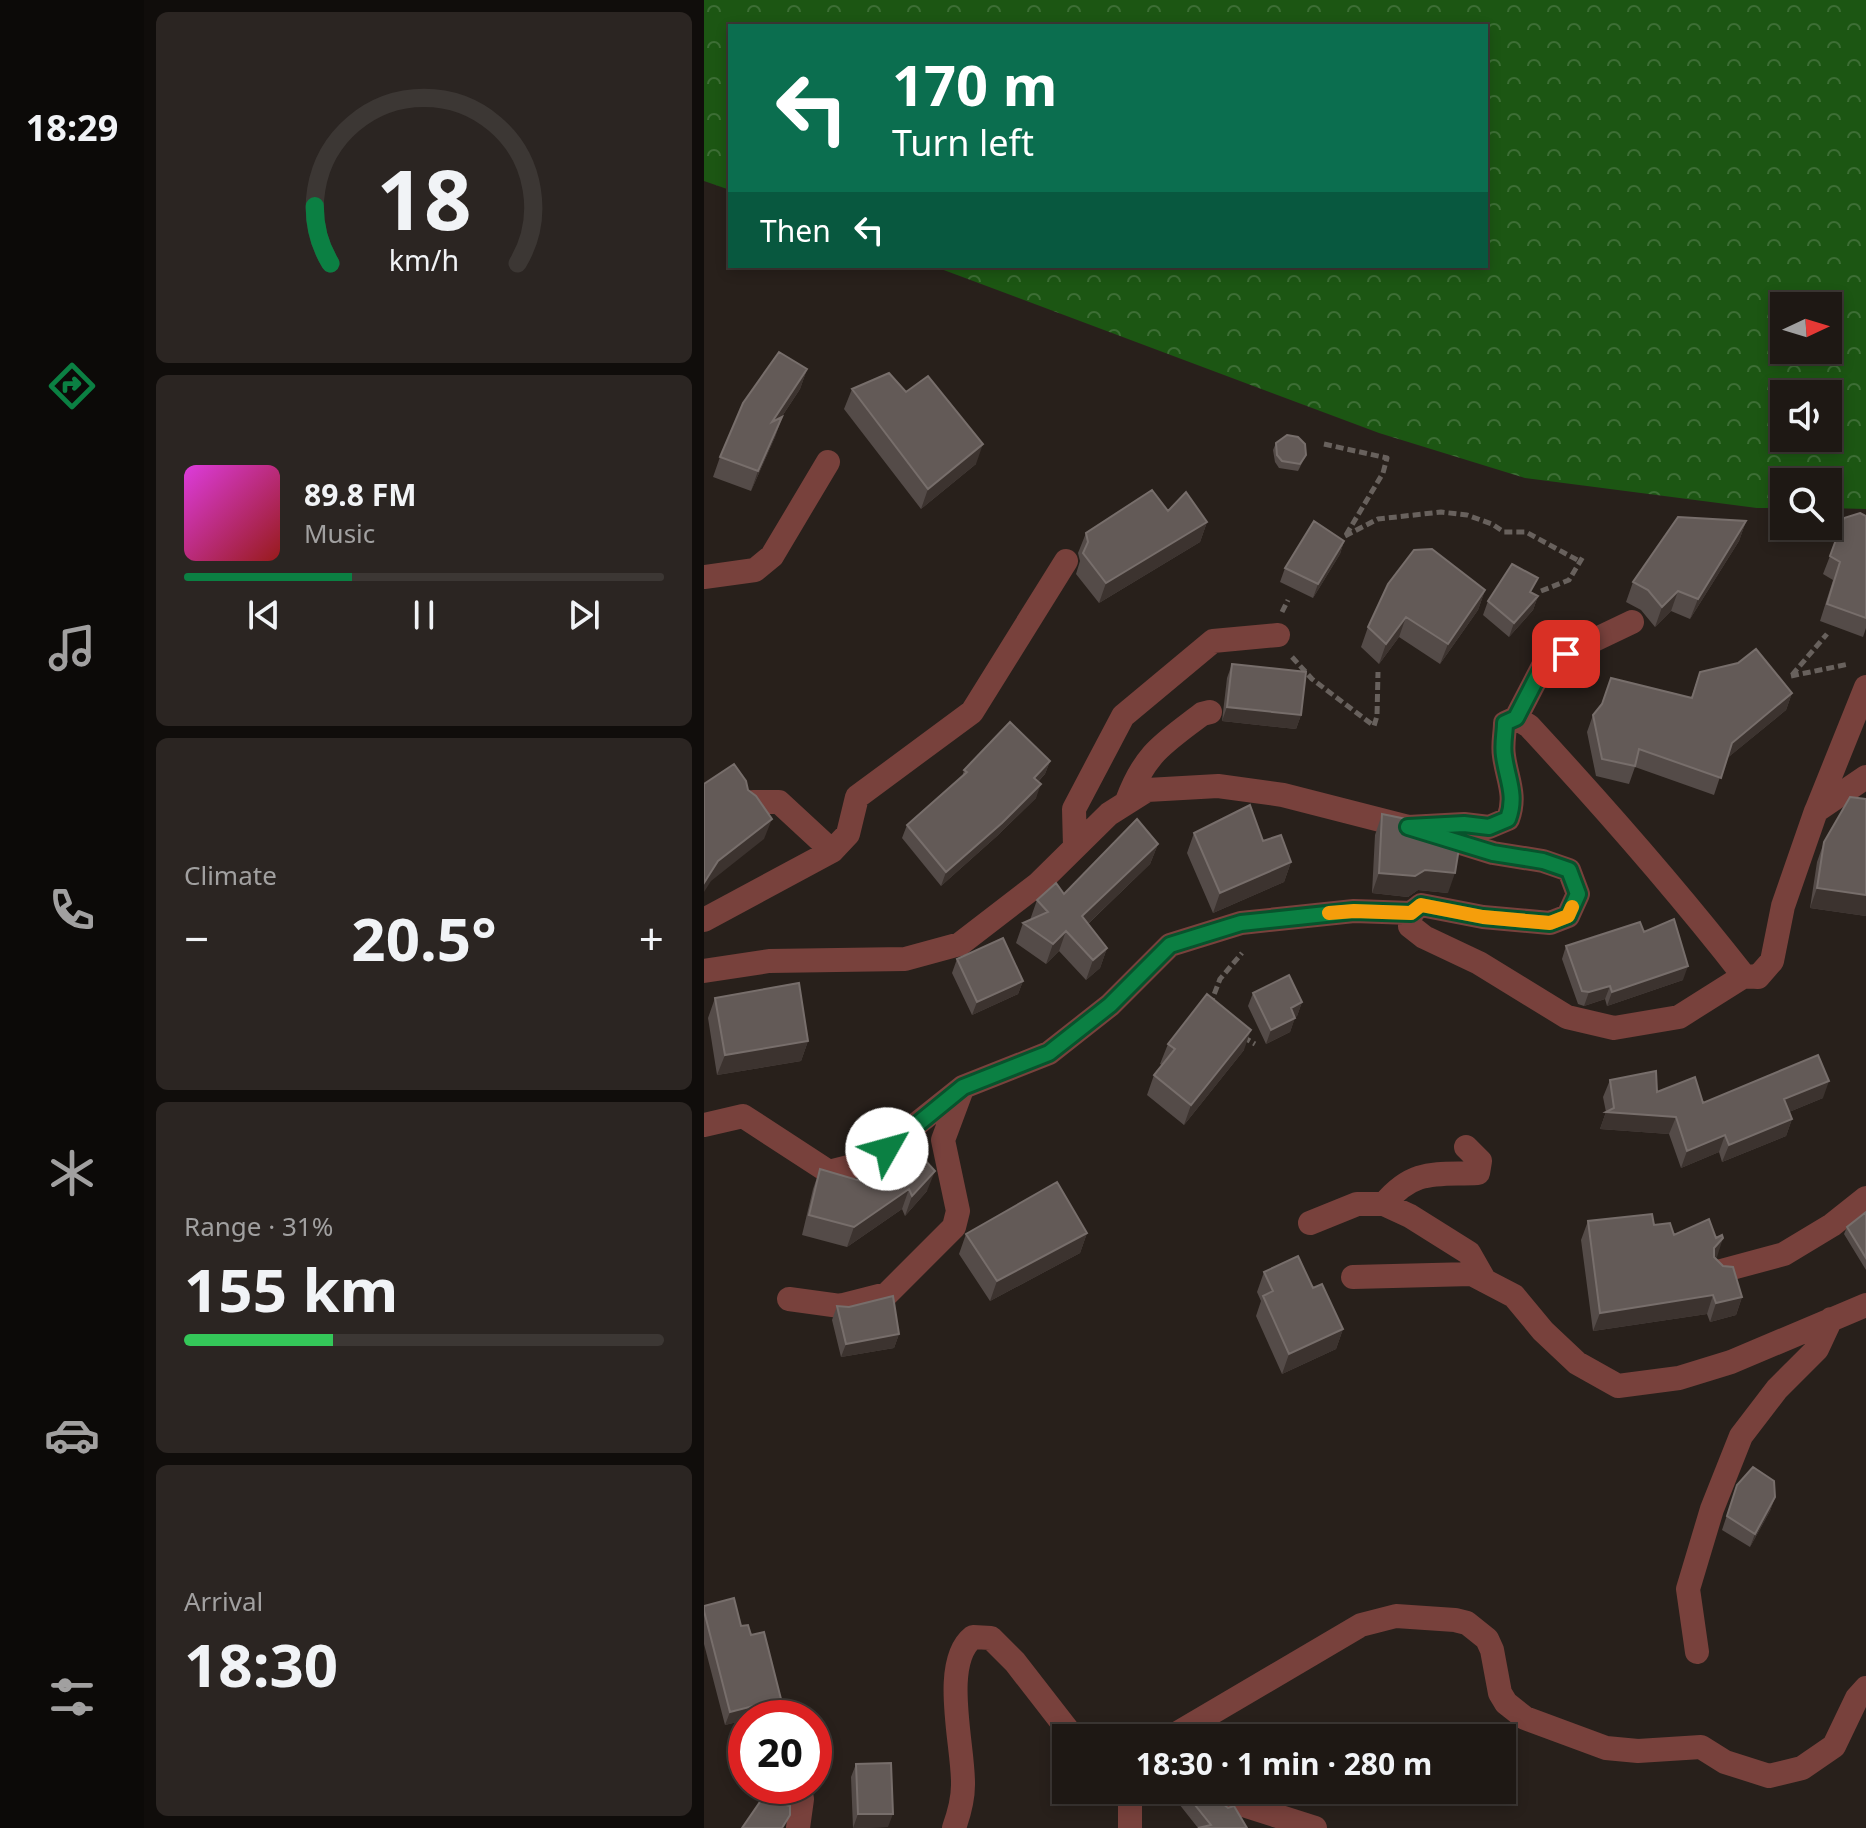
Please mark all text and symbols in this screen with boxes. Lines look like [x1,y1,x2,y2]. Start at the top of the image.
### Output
text: 170 m [892,46,1057,122]
icon: left [760,56,864,160]
text: 18:29 [26,103,118,152]
text: Turn left [892,118,1034,167]
text: 18 [376,140,472,253]
icon: left [847,208,891,252]
text: Then [760,210,831,251]
text: km/h [389,240,459,279]
north arrow [1770,292,1842,364]
map controls [1770,292,1842,540]
icon: directions [44,358,100,414]
button: sound [1770,380,1842,452]
button: search [1770,468,1842,540]
text: 89.8 FM [304,474,416,515]
text: Music [304,515,375,551]
icon: previous [242,593,286,637]
icon: pause [402,593,446,637]
icon: next [562,593,606,637]
icon: music [44,620,100,676]
pin [1532,620,1600,688]
icon: arrive [1544,632,1588,676]
text: Climate [184,857,277,893]
icon: phone [44,882,100,938]
text: 20.5° [351,897,497,979]
text: − [184,908,209,968]
text: + [639,908,664,968]
position arrow [845,1107,929,1191]
icon: climate [44,1145,100,1201]
text: Range · 31% [184,1208,333,1244]
text: 155 km [184,1248,398,1330]
icon: car [44,1407,100,1463]
text: Arrival [184,1583,263,1619]
text: 18:30 [184,1623,338,1705]
icon: filters [44,1669,100,1725]
speed limit sign: 20 [728,1700,832,1804]
text: 18:30 · 1 min · 280 m [1136,1743,1432,1784]

